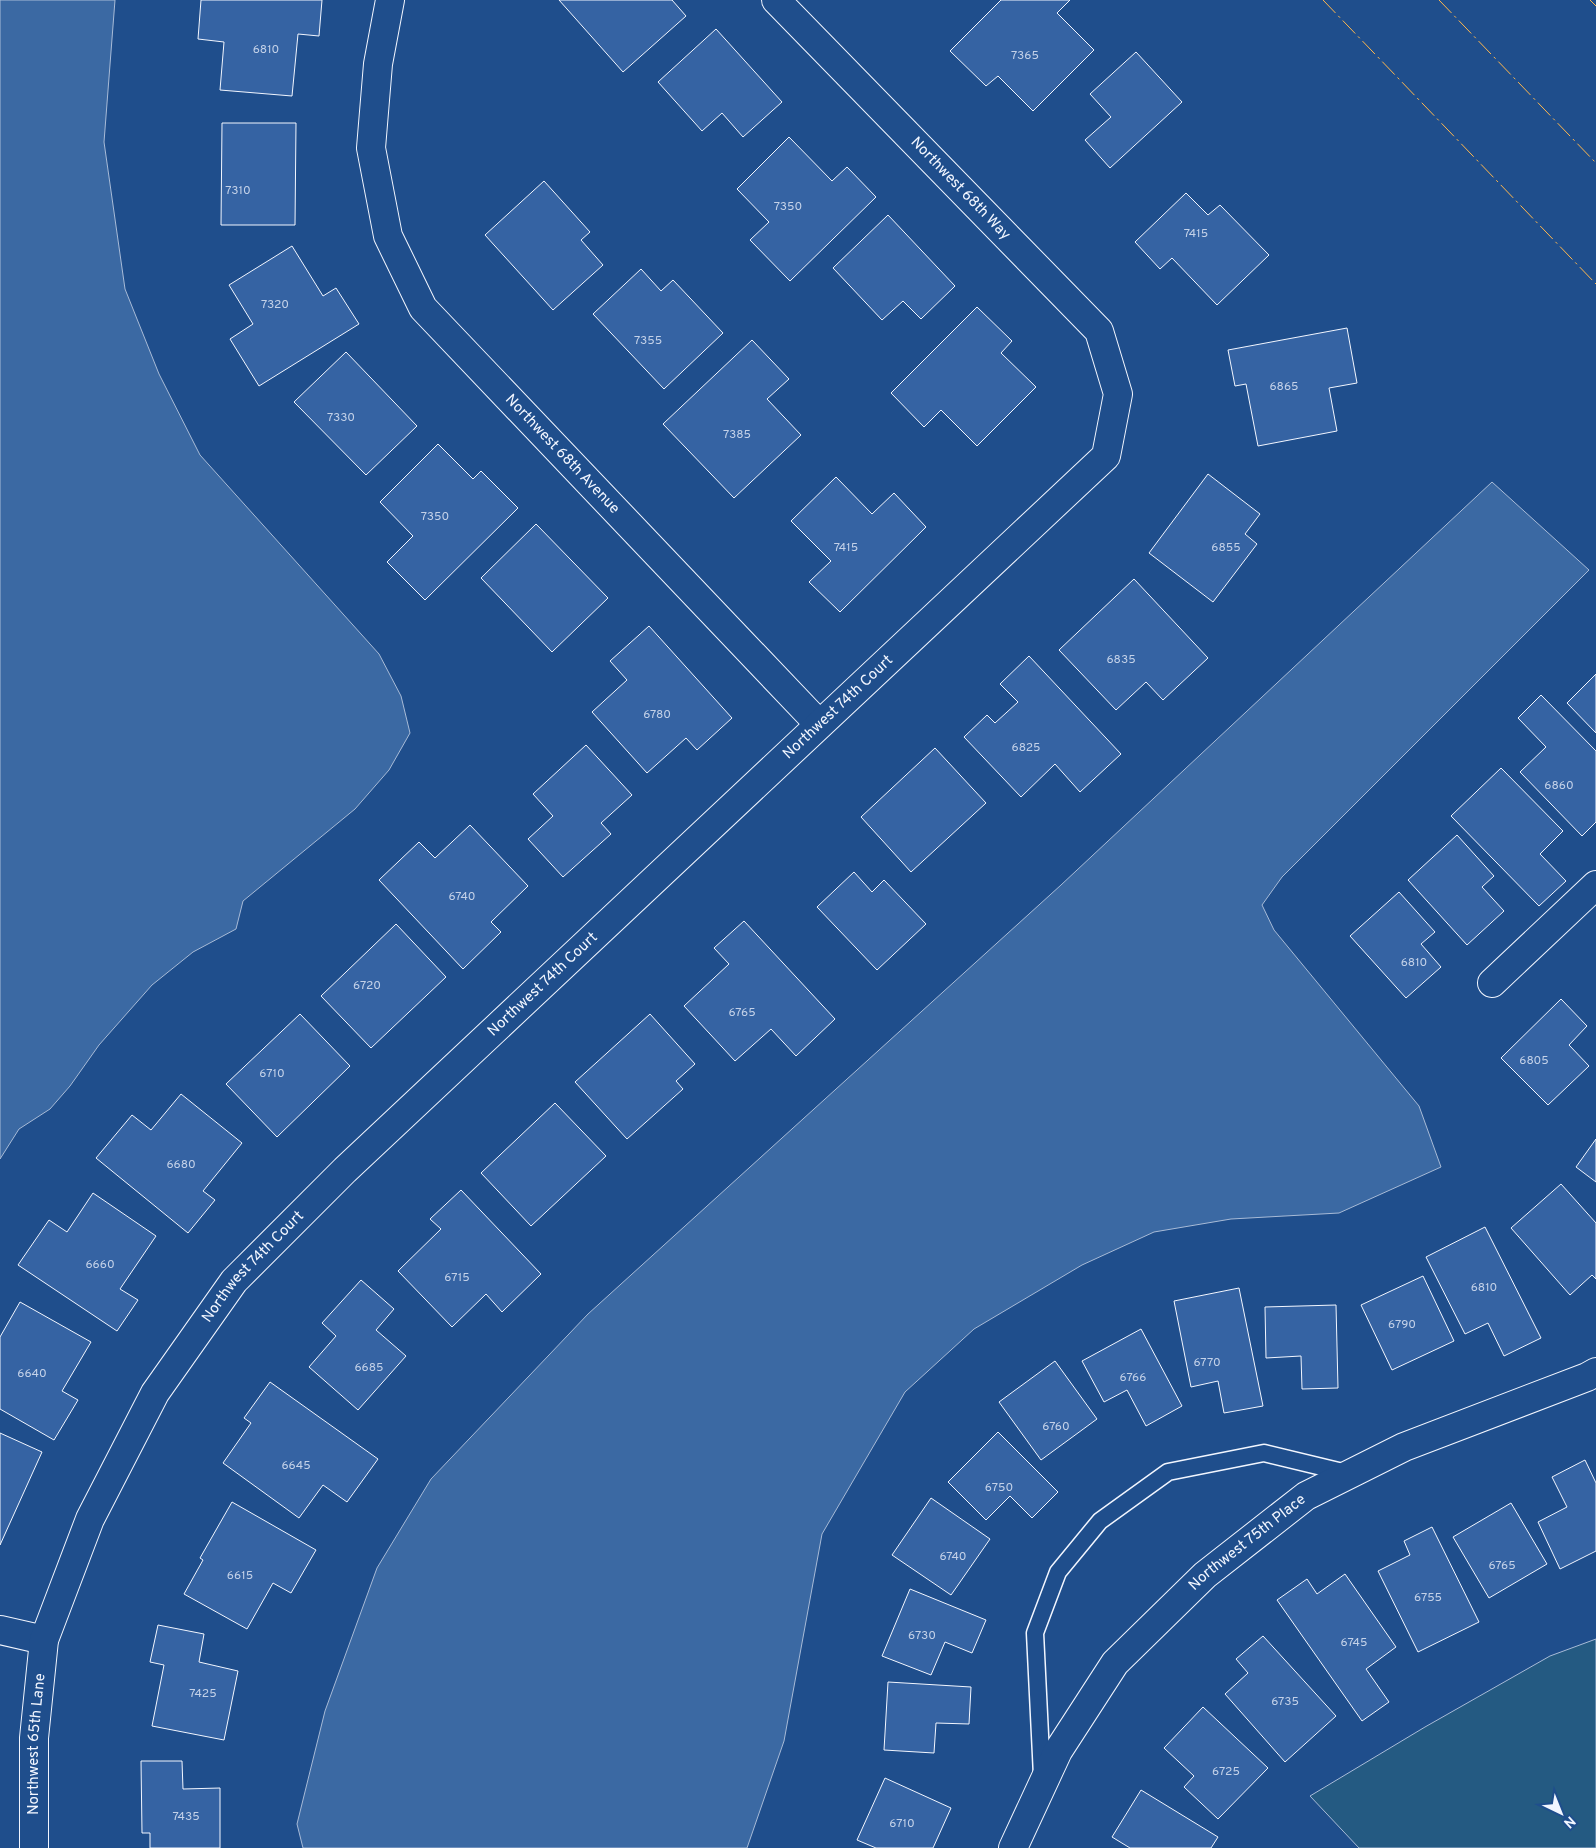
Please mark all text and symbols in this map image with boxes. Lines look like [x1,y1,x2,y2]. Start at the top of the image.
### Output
house number: 6810 [253,42,279,58]
house number: 7365 [1011,48,1039,64]
street label: Northwest 68th Way [906,133,1014,245]
house number: 7310 [225,183,251,199]
house number: 7350 [774,199,802,215]
house number: 7415 [1184,226,1208,242]
house number: 7320 [261,297,289,313]
house number: 7355 [634,333,662,349]
house number: 6865 [1269,379,1299,395]
street label: Northwest 68th Avenue [501,390,624,518]
house number: 7330 [327,410,355,426]
house number: 7385 [723,427,751,443]
house number: 7350 [421,509,449,525]
house number: 7415 [834,540,858,556]
house number: 6855 [1211,540,1241,556]
street label: Northwest 74th Court [779,651,897,764]
house number: 6835 [1106,652,1136,668]
house number: 6780 [643,707,671,723]
house number: 6825 [1011,740,1041,756]
house number: 6860 [1544,778,1574,794]
house number: 6740 [448,889,476,905]
street label: Northwest 74th Court [484,928,602,1041]
house number: 6810 [1401,955,1427,971]
house number: 6720 [353,978,381,994]
house number: 6765 [728,1005,756,1021]
house number: 6805 [1519,1053,1549,1069]
house number: 6710 [259,1066,285,1082]
house number: 6680 [166,1157,196,1173]
street label: Northwest 74th Court [198,1207,308,1326]
house number: 6660 [85,1257,115,1273]
house number: 6715 [444,1270,470,1286]
house number: 6810 [1471,1280,1497,1296]
house number: 6790 [1388,1317,1416,1333]
house number: 6770 [1193,1355,1221,1371]
house number: 6685 [354,1360,384,1376]
house number: 6640 [17,1366,47,1382]
house number: 6766 [1120,1370,1146,1386]
house number: 6760 [1042,1419,1070,1435]
house number: 6645 [281,1458,311,1474]
house number: 6750 [985,1480,1013,1496]
street label: Northwest 75th Place [1185,1490,1310,1595]
house number: 6740 [939,1549,967,1565]
house number: 6765 [1488,1558,1516,1574]
house number: 6615 [227,1568,253,1584]
house number: 6755 [1414,1590,1442,1606]
house number: 6730 [908,1628,936,1644]
house number: 6745 [1341,1635,1367,1651]
street label: Northwest 65th Lane [24,1672,50,1815]
house number: 7425 [189,1686,217,1702]
house number: 6735 [1271,1694,1299,1710]
house number: 6725 [1212,1764,1240,1780]
north arrow [1536,1788,1586,1838]
house number: 7435 [172,1809,200,1825]
text: N [1559,1812,1578,1831]
house number: 6710 [889,1816,915,1832]

